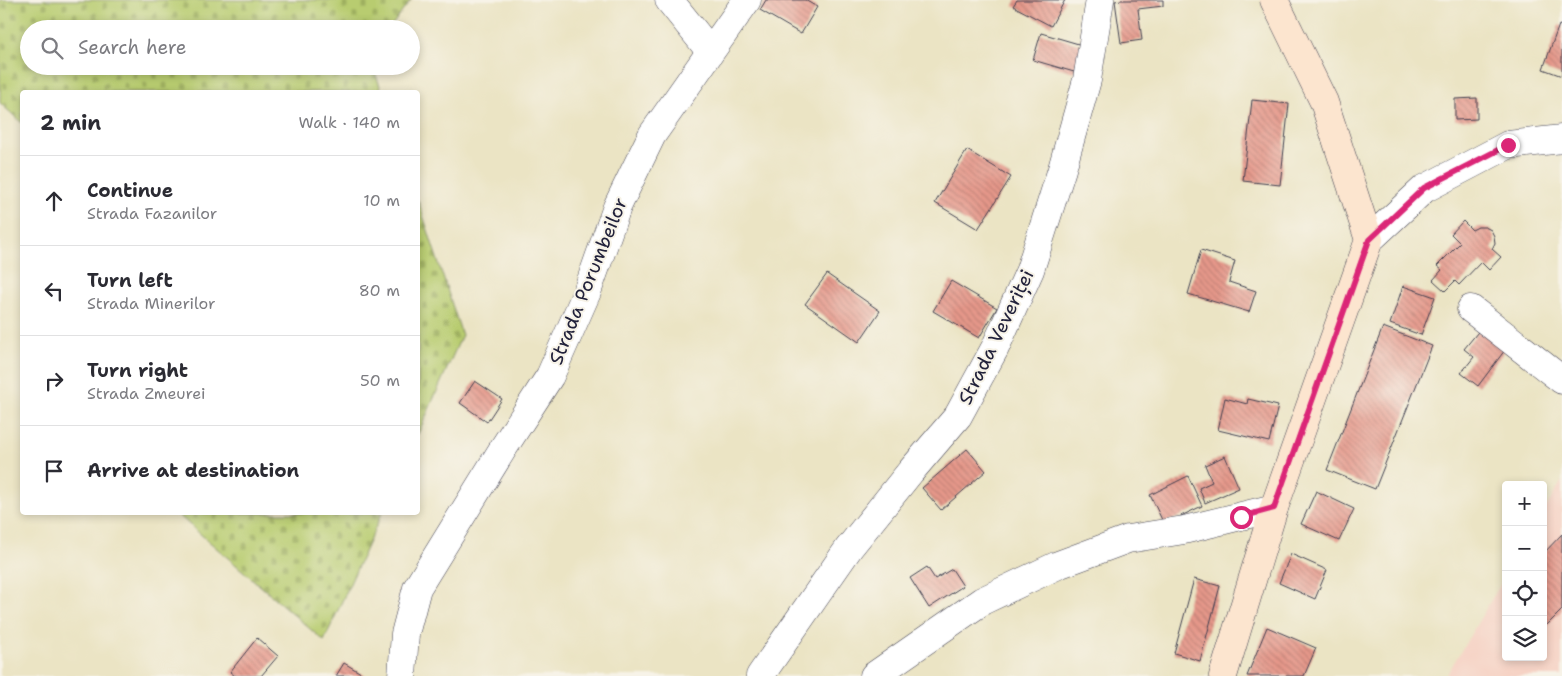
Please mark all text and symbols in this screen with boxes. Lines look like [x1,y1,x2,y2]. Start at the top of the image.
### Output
search box [20,20,420,75]
icon: search [38,34,66,62]
text: Search here [78,35,187,60]
text: 2 min [40,109,101,137]
text: Walk · 140 m [298,112,400,133]
route end [1497,134,1520,157]
text: Continue [87,178,173,203]
icon: ahead [40,187,68,215]
text: 10 m [363,190,400,211]
street label: Strada Porumbeilor [543,194,633,368]
text: Strada Fazanilor [87,203,217,224]
street label: Strada Veveriței [952,265,1040,409]
text: Turn left [87,268,173,293]
icon: left [40,277,68,305]
text: 80 m [359,280,400,301]
text: Strada Minerilor [87,293,216,314]
text: Turn right [87,358,188,383]
icon: right [40,367,68,395]
text: 50 m [360,370,400,391]
text: Strada Zmeurei [87,383,206,404]
icon: arrive [40,457,68,485]
text: Arrive at destination [87,458,299,483]
map controls [1502,481,1547,661]
button: + [1502,481,1547,526]
route start [1230,506,1253,529]
button: − [1502,526,1547,571]
button: locate [1502,571,1547,616]
button: layers [1502,616,1547,661]

